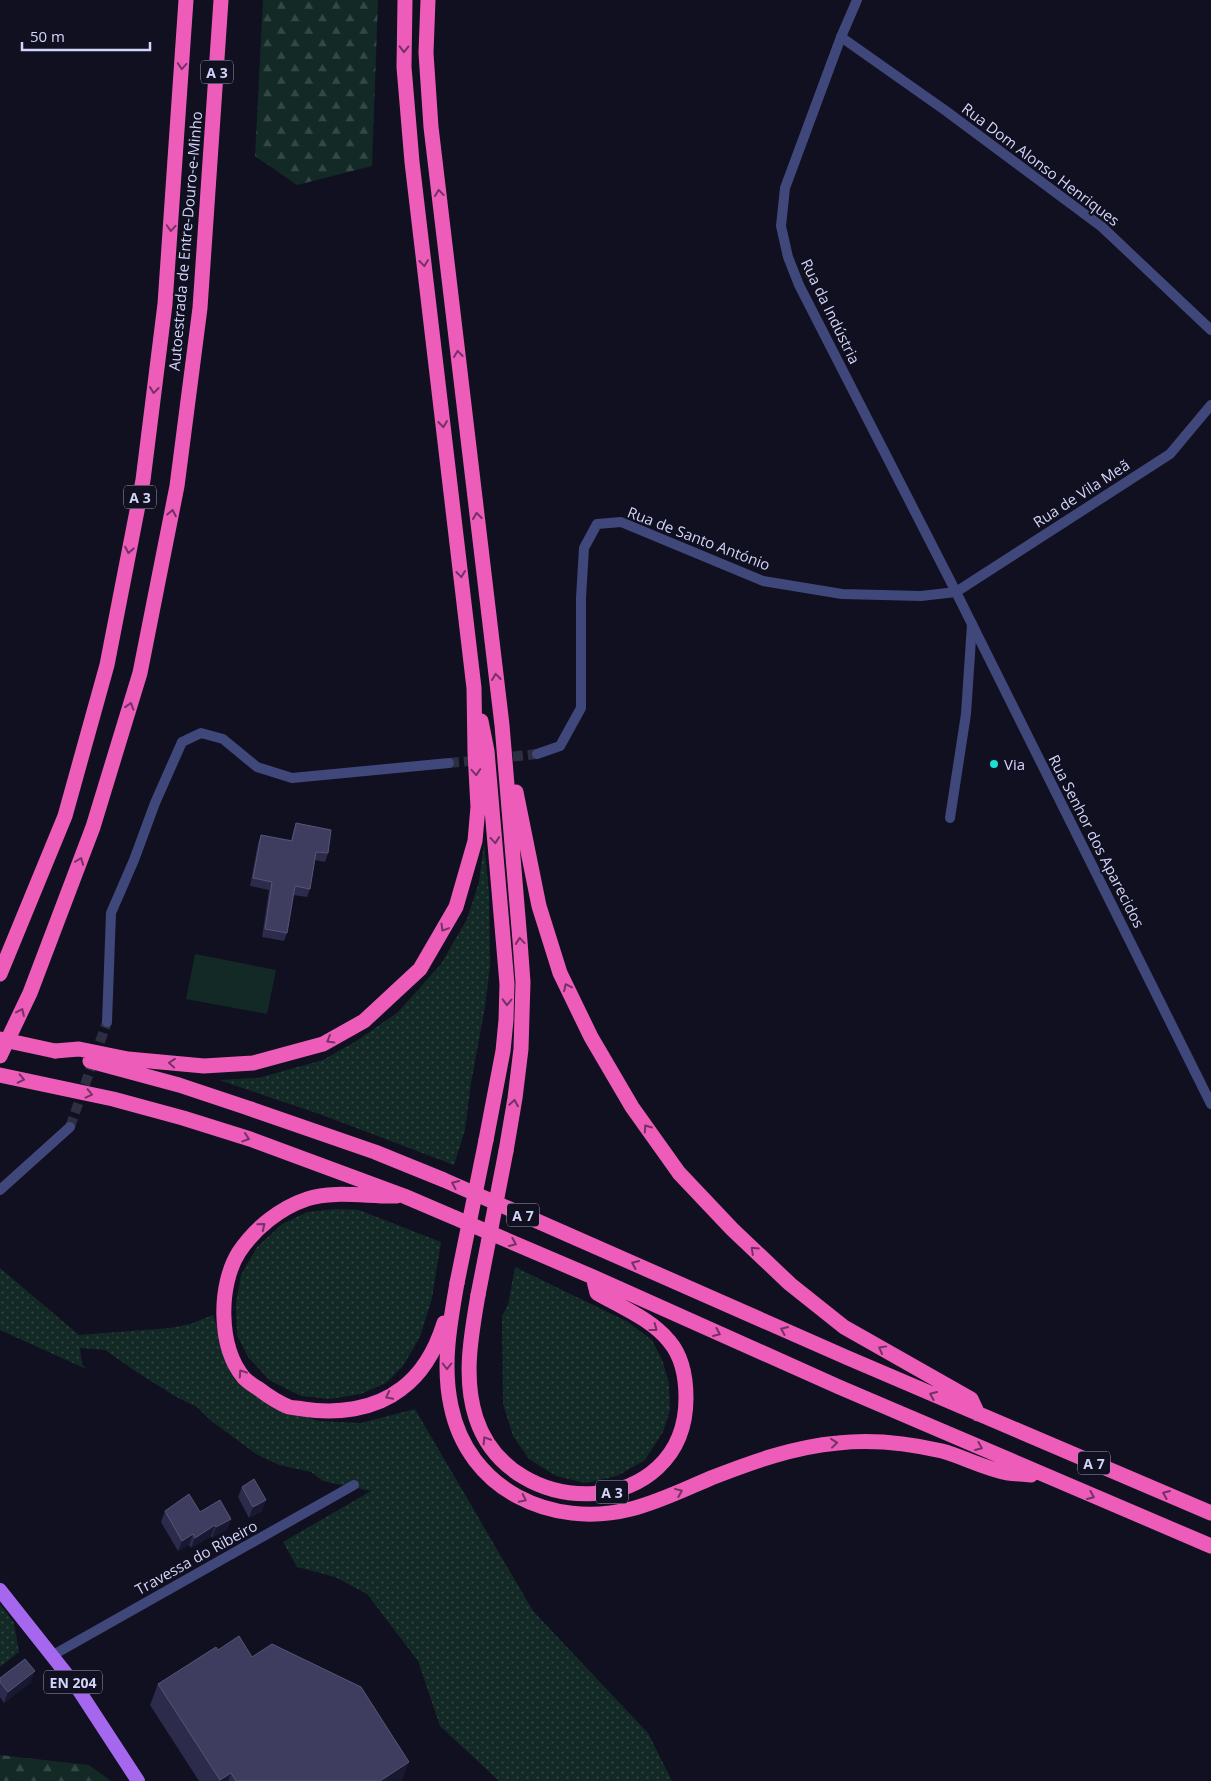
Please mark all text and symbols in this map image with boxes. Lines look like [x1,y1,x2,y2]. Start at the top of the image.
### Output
scale bar [22,20,150,52]
text: 50 m [30,26,65,46]
one-way arrow [399,45,409,53]
road number: A 3 [201,61,233,84]
one-way arrow [176,62,187,70]
street label: Rua Dom Alonso Henriques [958,98,1124,230]
street label: Autoestrada de Entre-Douro-e-Minho [164,110,206,372]
one-way arrow [434,188,445,196]
one-way arrow [165,224,176,232]
street label: Rua da Indústria [797,255,865,367]
one-way arrow [418,259,429,267]
one-way arrow [453,350,464,358]
one-way arrow [150,386,160,394]
one-way arrow [437,420,448,428]
street label: Rua de Vila Meã [1029,454,1133,532]
road number: A 3 [124,486,156,508]
street label: Rua de Santo António [625,502,773,574]
one-way arrow [166,509,176,518]
one-way arrow [472,511,483,519]
one-way arrow [124,546,135,555]
one-way arrow [455,571,466,579]
one-way arrow [491,673,502,681]
one-way arrow [125,702,135,711]
street label: Rua Senhor dos Aparecidos [1045,751,1149,931]
place label: Via [1004,754,1025,774]
marker: Via [988,758,1000,770]
one-way arrow [471,768,482,776]
one-way arrow [489,836,500,844]
one-way arrow [74,857,84,865]
one-way arrow [440,923,450,932]
one-way arrow [515,937,526,945]
one-way arrow [563,983,573,992]
one-way arrow [502,998,512,1006]
one-way arrow [15,1008,25,1017]
one-way arrow [326,1034,335,1044]
one-way arrow [167,1058,175,1069]
one-way arrow [16,1074,25,1084]
one-way arrow [85,1088,94,1099]
one-way arrow [509,1099,519,1107]
one-way arrow [644,1124,653,1134]
one-way arrow [241,1132,250,1142]
one-way arrow [451,1180,460,1191]
road number: A 7 [507,1204,539,1226]
one-way arrow [256,1223,265,1231]
one-way arrow [508,1236,517,1247]
one-way arrow [750,1247,759,1256]
one-way arrow [631,1260,640,1271]
one-way arrow [649,1322,658,1331]
one-way arrow [780,1325,789,1336]
one-way arrow [712,1327,721,1338]
one-way arrow [879,1345,888,1355]
one-way arrow [442,1362,452,1370]
one-way arrow [239,1369,248,1379]
one-way arrow [386,1390,395,1400]
one-way arrow [929,1390,938,1401]
one-way arrow [483,1436,493,1445]
one-way arrow [830,1438,838,1449]
one-way arrow [974,1441,983,1452]
road number: A 7 [1078,1452,1110,1475]
road number: A 3 [596,1480,628,1504]
one-way arrow [674,1487,683,1498]
one-way arrow [1086,1489,1095,1500]
one-way arrow [1162,1489,1171,1500]
one-way arrow [518,1492,527,1503]
street label: Travessa do Ribeiro [131,1515,261,1599]
road number: EN 204 [44,1670,102,1694]

